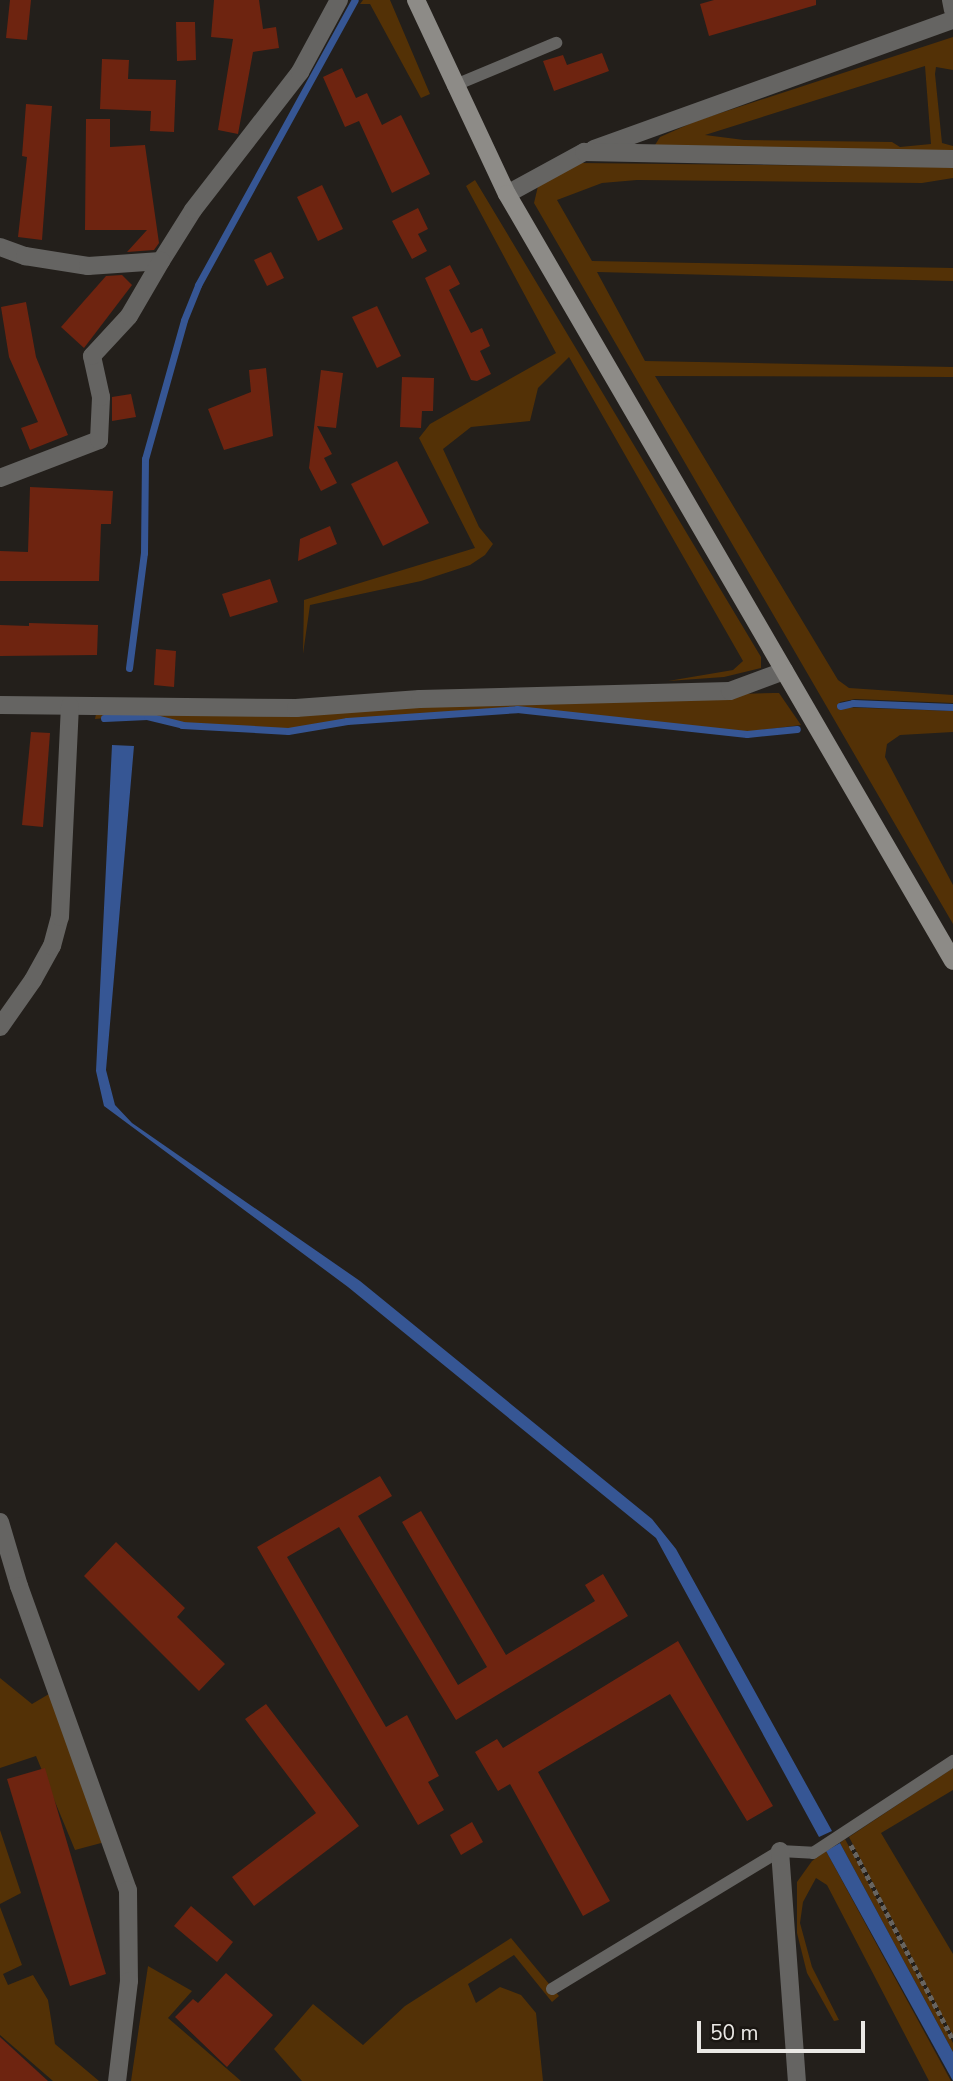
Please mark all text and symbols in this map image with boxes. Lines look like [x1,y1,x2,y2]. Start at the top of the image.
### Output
scale bar [701,2008,869,2052]
text: 50 m [710,2019,759,2047]

